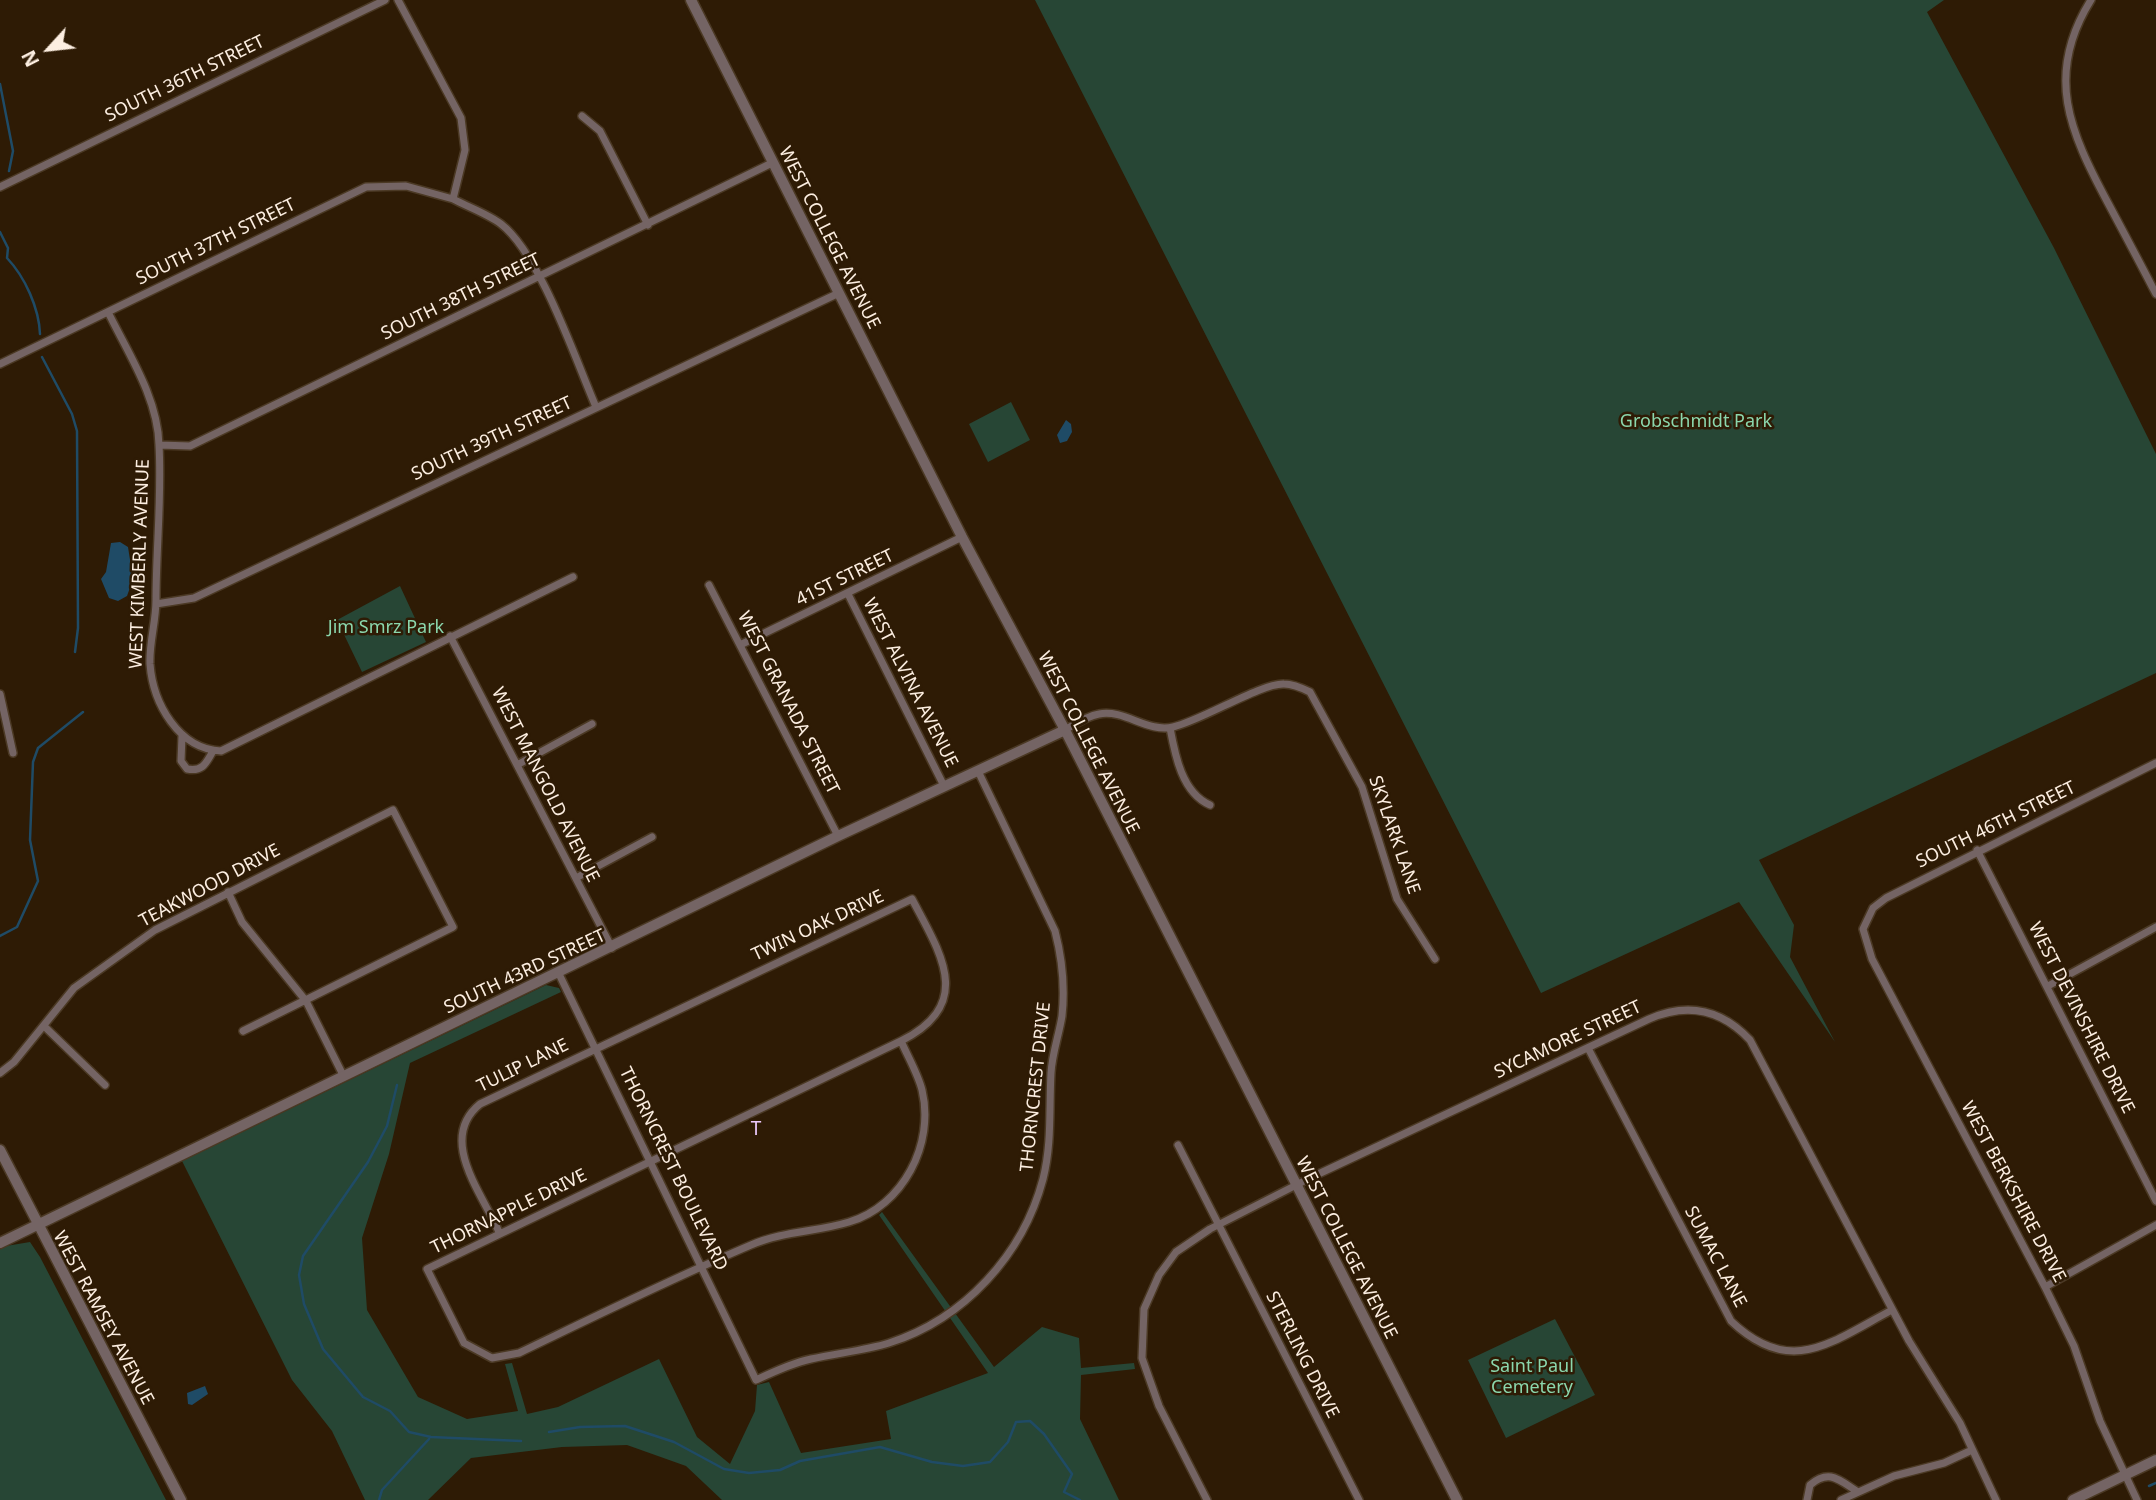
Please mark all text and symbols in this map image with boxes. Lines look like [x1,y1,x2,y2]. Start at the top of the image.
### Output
north arrow [14,14,84,84]
street label: SOUTH 36TH STREET [102,31,268,127]
text: N [15,46,45,71]
street label: WEST COLLEGE AVENUE [774,143,884,333]
street label: SOUTH 37TH STREET [133,194,299,290]
street label: SOUTH 38TH STREET [378,249,544,345]
street label: SOUTH 39TH STREET [408,392,576,486]
park label: Grobschmidt Park [1620,411,1772,433]
street label: WEST KIMBERLY AVENUE [126,459,154,669]
street label: 41ST STREET [793,545,897,611]
street label: WEST ALVINA AVENUE [858,595,962,771]
street label: WEST GRANADA STREET [732,608,844,798]
park label: Jim Smrz Park [328,617,444,639]
street label: WEST COLLEGE AVENUE [1033,648,1143,838]
street label: WEST MANGOLD AVENUE [486,684,604,886]
street label: SKYLARK LANE [1364,773,1424,897]
street label: SOUTH 46TH STREET [1913,777,2079,873]
street label: TEAKWOOD DRIVE [136,840,284,932]
street label: TWIN OAK DRIVE [748,886,888,966]
street label: WEST DEVINSHIRE DRIVE [2023,919,2139,1117]
street label: SOUTH 43RD STREET [441,925,609,1019]
street label: SYCAMORE STREET [1491,996,1645,1084]
street label: THORNCREST DRIVE [1016,1001,1056,1173]
street label: TULIP LANE [474,1035,572,1097]
street label: THORNCREST BOULEVARD [614,1064,732,1274]
street label: WEST BERKSHIRE DRIVE [1956,1098,2070,1286]
district label: T [751,1119,763,1141]
street label: WEST COLLEGE AVENUE [1291,1153,1401,1343]
street label: THORNAPPLE DRIVE [427,1165,591,1259]
street label: SUMAC LANE [1679,1203,1751,1311]
street label: WEST RAMSEY AVENUE [48,1227,158,1409]
street label: STERLING DRIVE [1261,1288,1343,1422]
park label: Saint Paul Cemetery [1490,1356,1574,1398]

